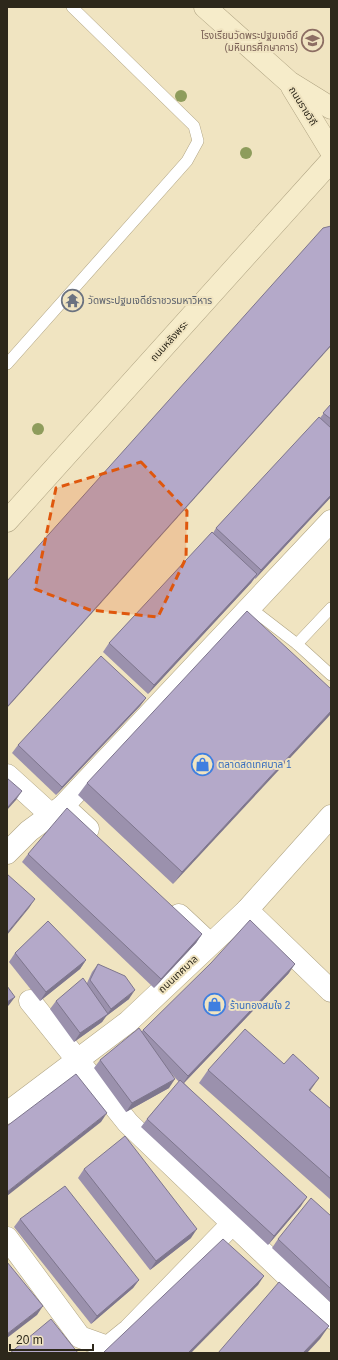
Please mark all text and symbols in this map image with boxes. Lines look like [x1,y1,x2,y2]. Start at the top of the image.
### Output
school or university icon: โรงเรียนวัดพระปฐมเจดีย์ (มหินทรศึกษาคาร) [300,28,326,54]
place label: โรงเรียนวัดพระปฐมเจดีย์ (มหินทรศึกษาคาร) [201,30,298,53]
street label: ถนนราชวิถี [287,85,319,127]
temple icon: วัดพระปฐมเจดีย์ราชวรมหาวิหาร [60,287,86,313]
place label: วัดพระปฐมเจดีย์ราชวรมหาวิหาร [88,295,212,306]
street label: ถนนหลังพระ [148,319,190,363]
shop icon: ตลาดสดเทศบาล 1 [190,751,216,777]
place label: ตลาดสดเทศบาล 1 [218,759,292,770]
street label: ถนนเทศบาล [156,953,200,995]
shop icon: ร้านทองสมใจ 2 [202,992,228,1018]
place label: ร้านทองสมใจ 2 [230,1000,291,1011]
scale bar [10,1326,93,1352]
text: 20 m [16,1333,43,1347]

